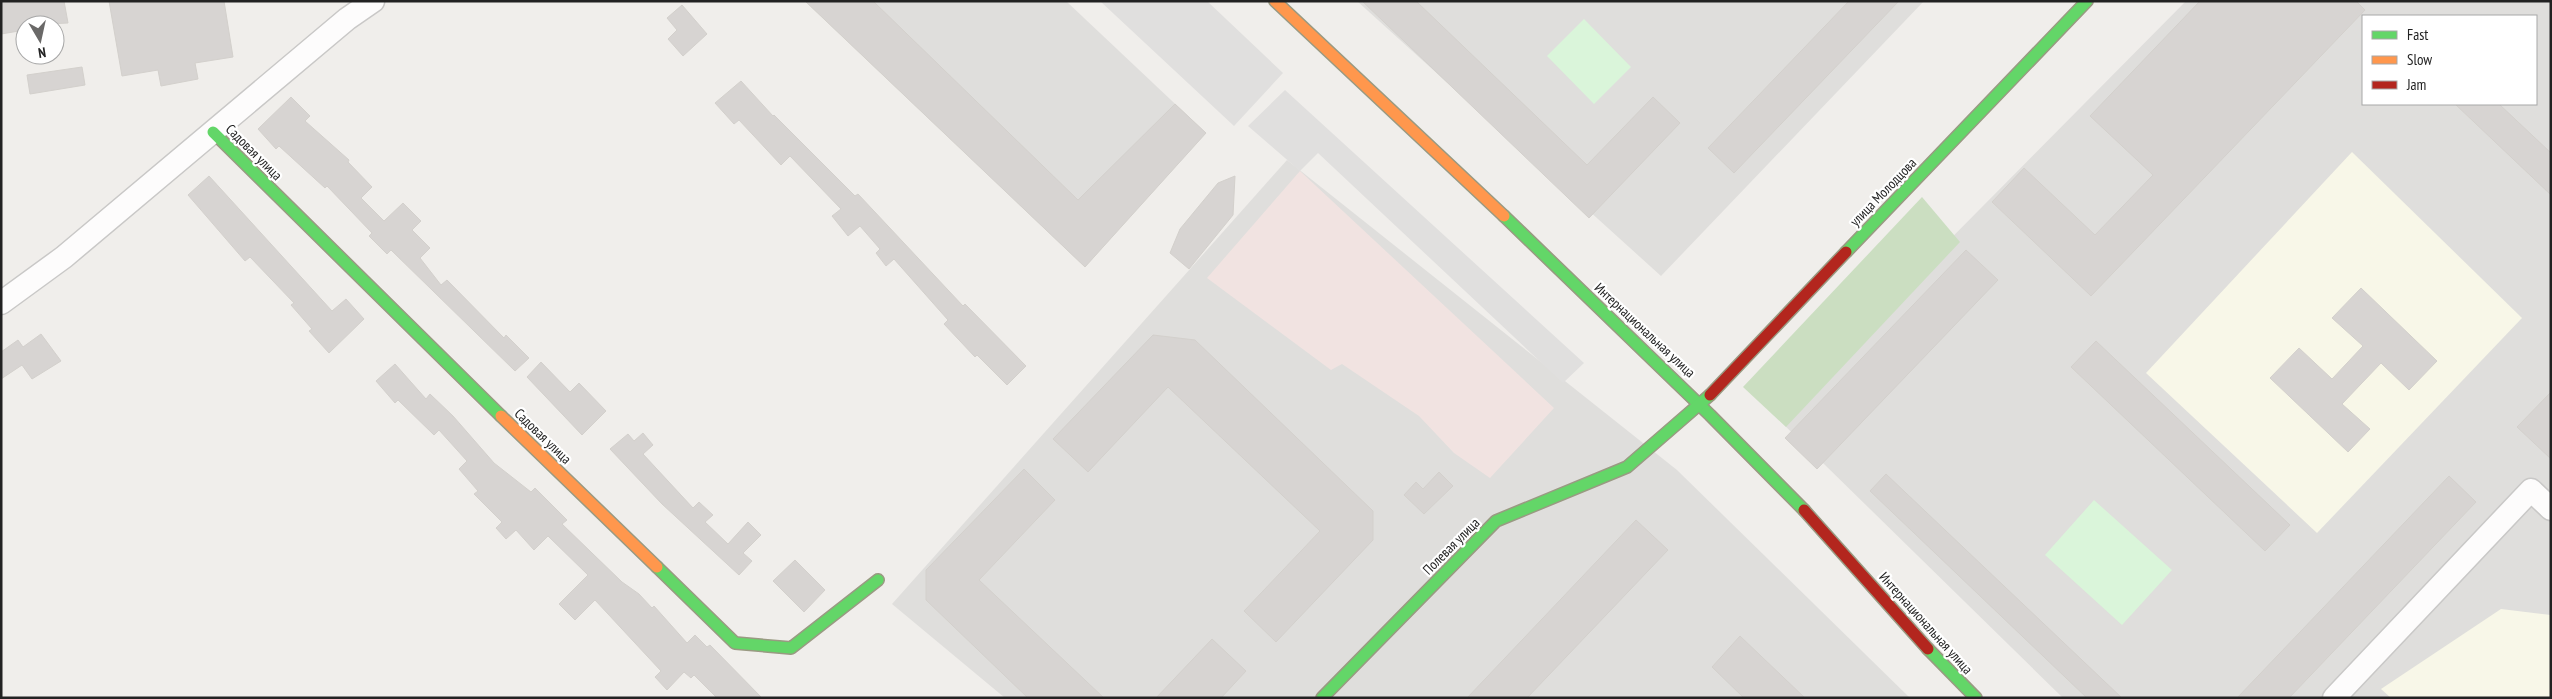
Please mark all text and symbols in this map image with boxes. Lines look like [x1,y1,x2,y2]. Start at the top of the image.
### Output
north arrow [15,15,65,65]
legend [2362,15,2537,105]
text: Fast [2407,25,2428,44]
text: N [37,43,47,62]
text: Slow [2407,50,2432,69]
text: Jam [2406,75,2426,94]
street label: Садовая улица [222,120,286,184]
street label: улица Молодцова [1846,154,1920,230]
street label: Интернациональная улица [1591,279,1699,381]
street label: Садовая улица [511,404,575,468]
street label: Полевая улица [1419,514,1483,578]
street label: Интернациональная улица [1875,568,1977,678]

